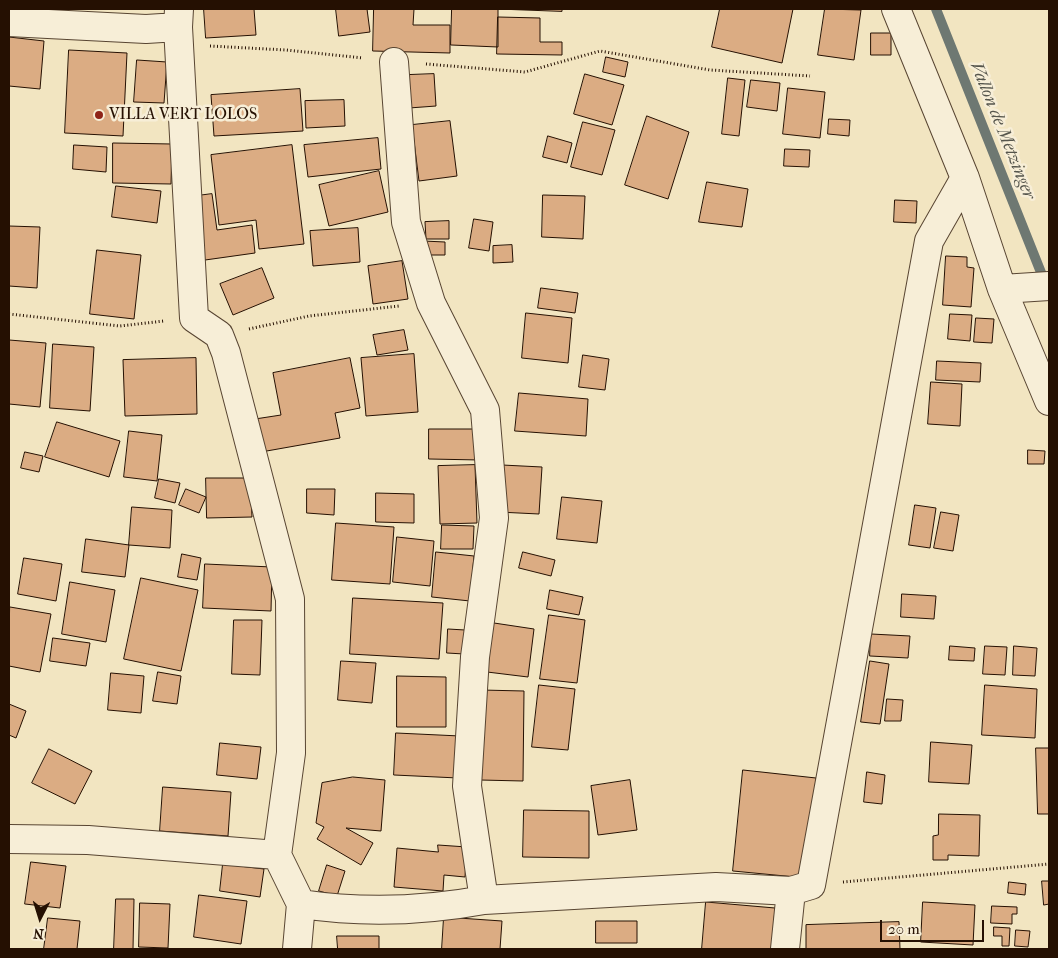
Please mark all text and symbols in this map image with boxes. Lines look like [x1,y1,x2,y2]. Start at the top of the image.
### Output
water label: Vallon de Metzinger [965,59,1039,203]
place label: VILLA VERT LOLOS [109,105,257,125]
marker: VILLA VERT LOLOS [93,109,105,121]
north arrow [15,893,65,943]
scale bar [883,910,987,942]
text: 20 m [888,920,920,938]
text: N [33,925,45,942]

